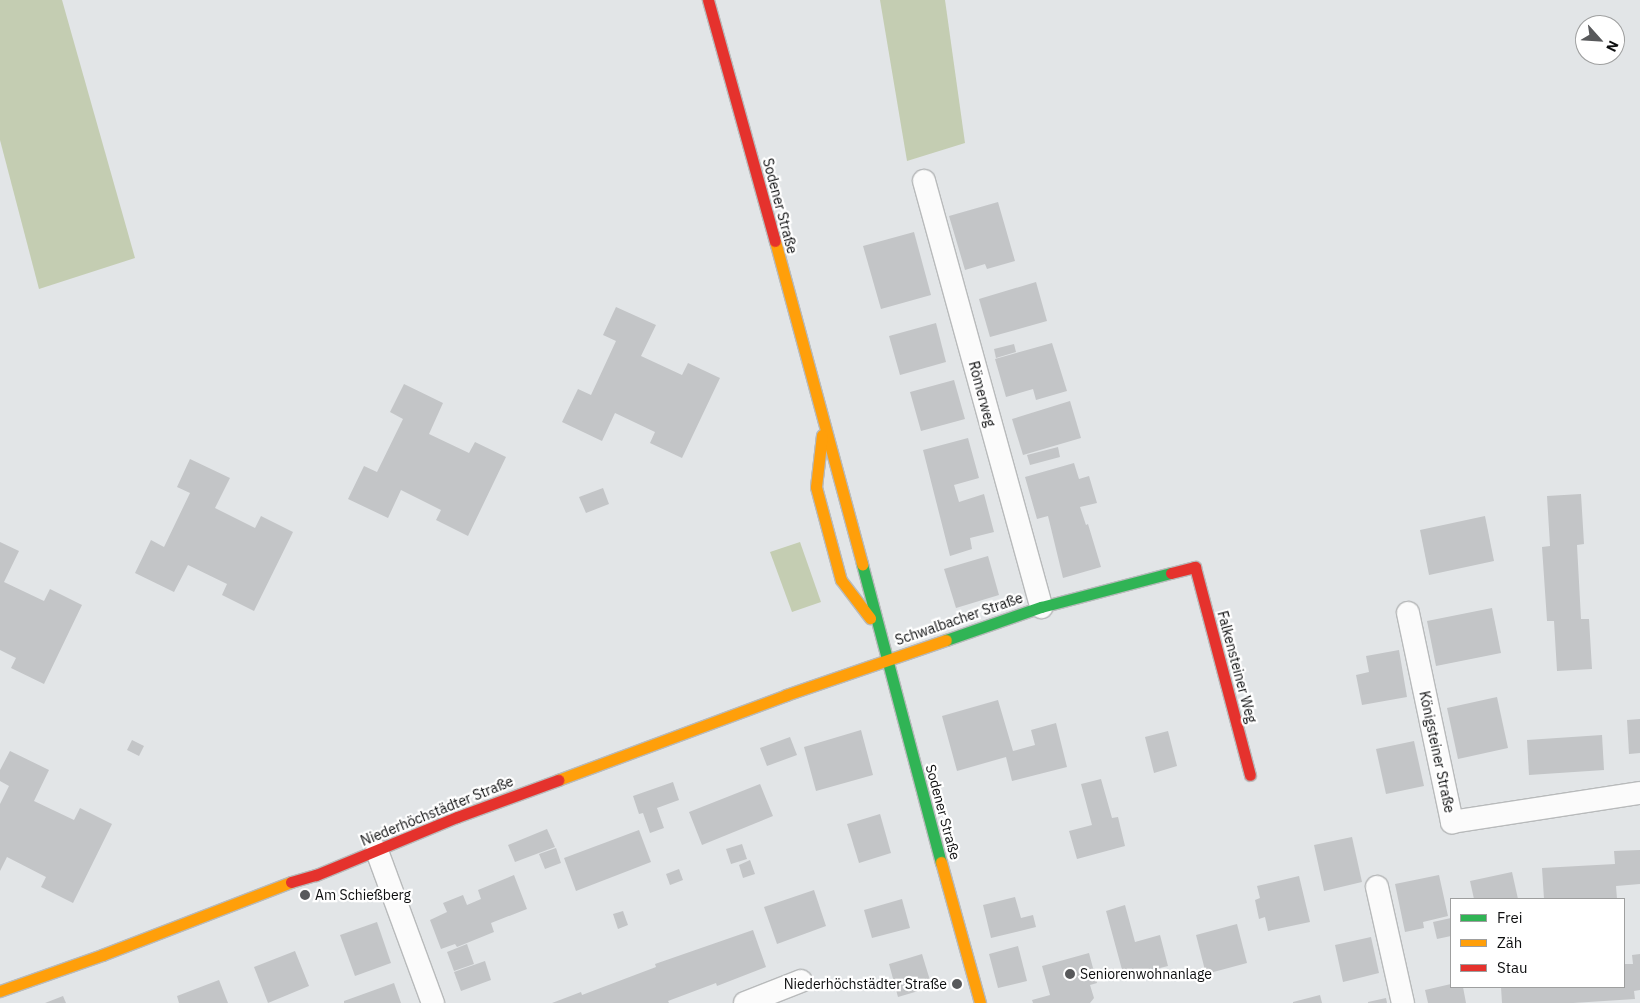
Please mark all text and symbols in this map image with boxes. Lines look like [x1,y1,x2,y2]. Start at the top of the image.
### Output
north arrow [1575,15,1625,65]
text: N [1602,38,1623,55]
street label: Sodener Straße [759,156,801,256]
street label: Römerweg [965,359,999,429]
street label: Schwalbacher Straße [893,589,1025,649]
street label: Falkensteiner Weg [1214,609,1260,725]
street label: Königsteiner Straße [1416,689,1458,815]
street label: Sodener Straße [922,762,964,862]
street label: Niederhöchstädter Straße [358,773,516,849]
place label: Am Schießberg [315,887,411,903]
marker: Am Schießberg [299,889,311,901]
legend [1450,898,1625,988]
text: Frei [1497,908,1523,927]
text: Zäh [1497,933,1522,952]
text: Stau [1497,958,1528,977]
place label: Seniorenwohnanlage [1080,966,1212,982]
marker: Seniorenwohnanlage [1064,968,1076,980]
place label: Niederhöchstädter Straße [784,976,947,992]
marker: Niederhöchstädter Straße [951,978,963,990]

